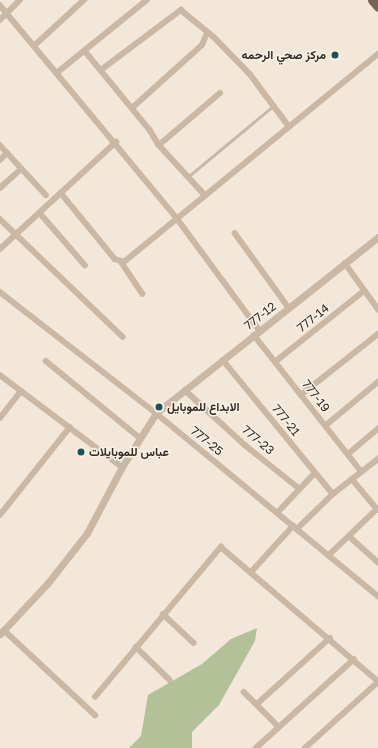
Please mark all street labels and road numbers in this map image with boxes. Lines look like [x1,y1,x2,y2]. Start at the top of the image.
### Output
street label: 777-12 [241,299,279,333]
street label: 777-14 [294,301,332,335]
street label: 777-19 [299,377,333,415]
street label: 777-21 [269,401,303,439]
street label: 777-23 [239,422,277,458]
street label: 777-25 [188,424,226,458]

